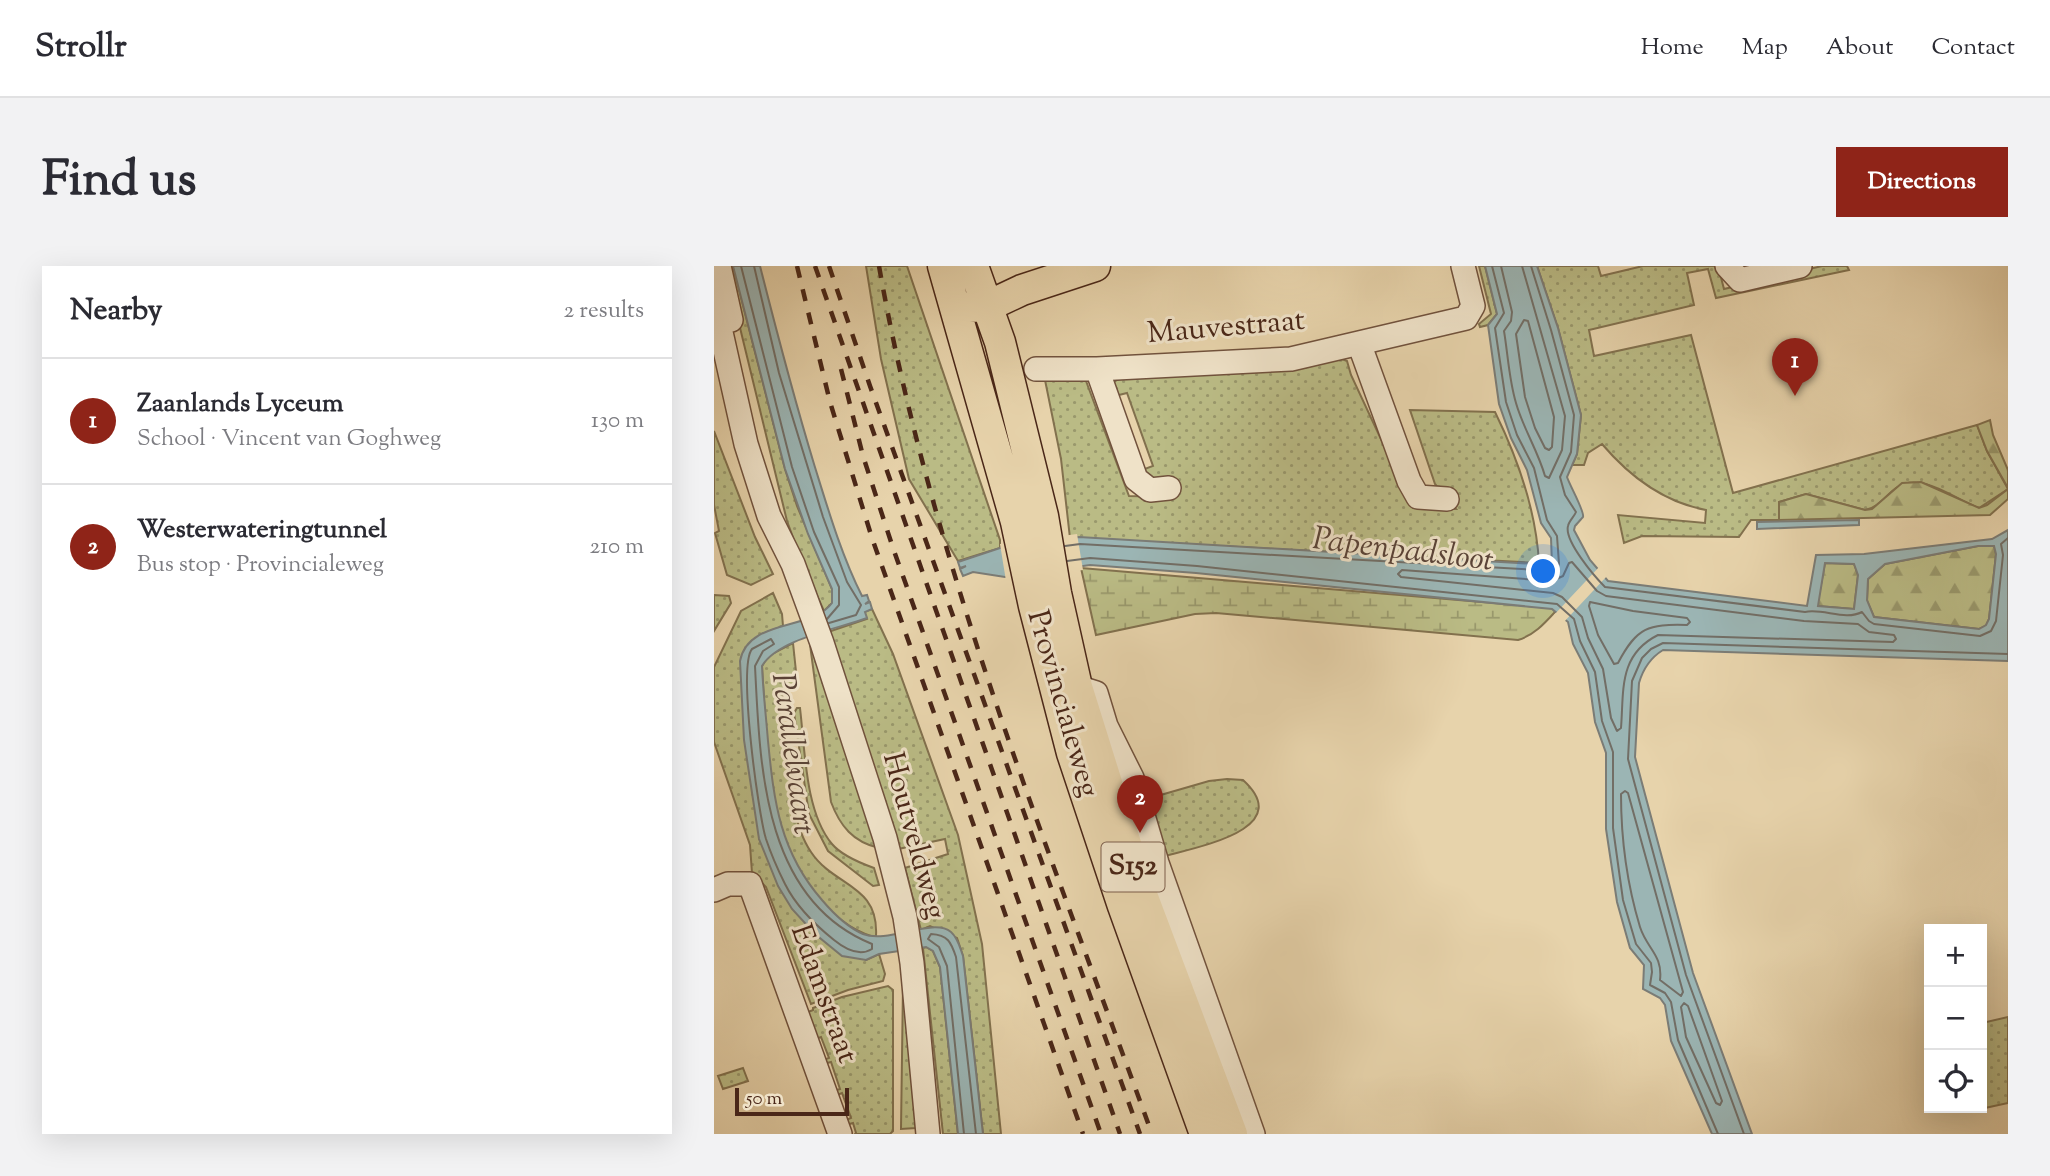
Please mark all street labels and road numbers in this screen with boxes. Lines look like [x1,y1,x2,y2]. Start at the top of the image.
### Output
street label: Mauvestraat [1145,300,1307,356]
street label: Provincialeweg [1015,605,1109,803]
street label: Houtveldweg [870,748,956,924]
road number: S152 [1102,842,1164,892]
street label: Edamstraat [778,919,868,1069]

